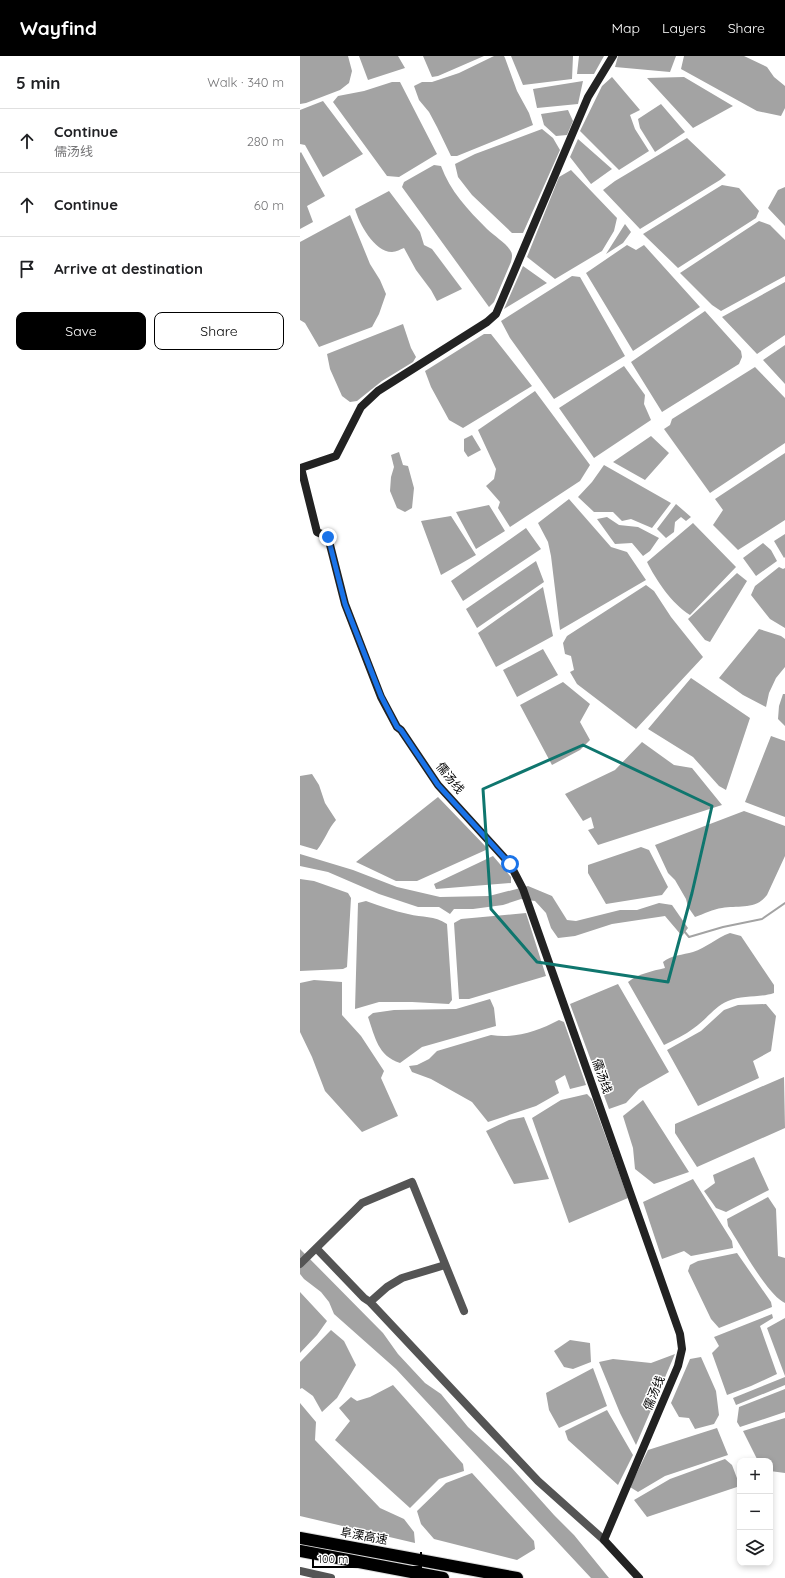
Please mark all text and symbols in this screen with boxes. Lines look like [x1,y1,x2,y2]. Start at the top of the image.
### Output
text: Wayfind [20,16,97,40]
text: Map [611,19,640,37]
text: Layers [662,19,706,37]
text: Share [728,19,765,37]
text: 5 min [16,72,60,93]
text: Walk · 340 m [207,74,284,90]
text: Continue [54,122,118,141]
icon: ahead [16,130,38,152]
text: 280 m [247,133,284,149]
text: 儒汤线 [54,143,93,159]
icon: ahead [16,194,38,216]
text: Continue [54,195,118,214]
text: 60 m [254,197,284,213]
icon: arrive [16,258,38,280]
text: Arrive at destination [54,259,203,278]
button: Save [16,312,146,350]
button: Share [154,312,284,350]
route end [319,528,337,546]
street label: 儒汤线 [433,759,468,796]
route start [501,855,519,873]
street label: 儒汤线 [590,1056,615,1095]
street label: 儒汤线 [640,1373,667,1412]
map controls [737,1458,773,1566]
button: + [737,1458,773,1494]
button: − [737,1494,773,1530]
street label: 阜溧高速 [339,1524,389,1547]
button: layers [737,1530,773,1566]
scale bar [312,1550,422,1569]
text: 100 m [318,1552,348,1566]

